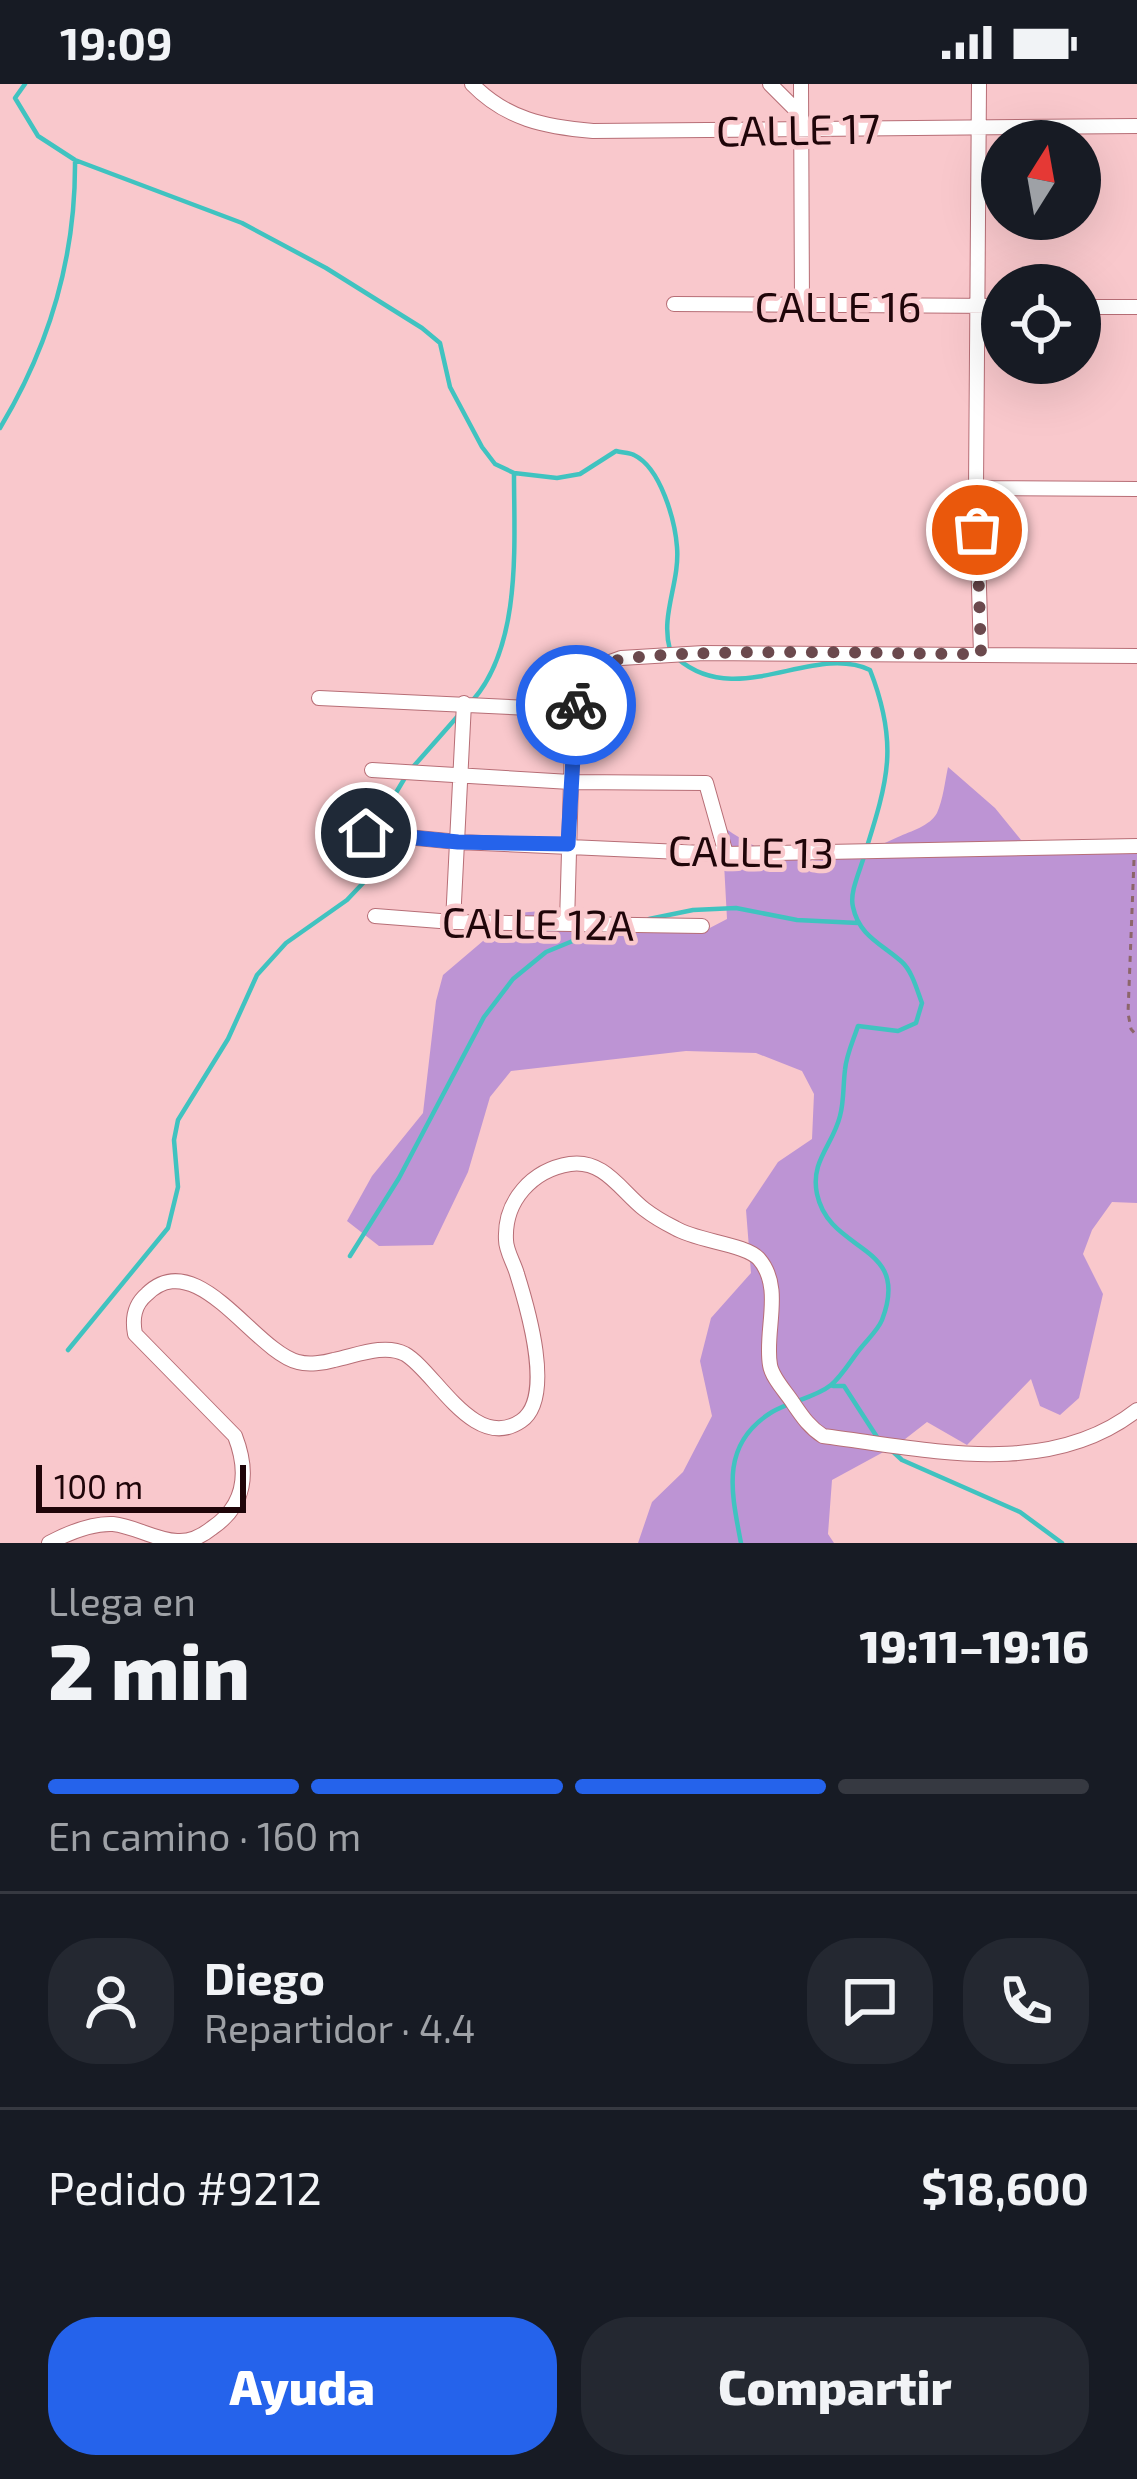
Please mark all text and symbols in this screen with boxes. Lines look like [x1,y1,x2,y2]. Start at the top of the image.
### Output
text: 19:09 [60,15,173,69]
street label: CALLE 17 [715,102,881,154]
north arrow [981,120,1101,240]
map controls [981,120,1101,384]
button: locate [981,264,1101,384]
street label: CALLE 16 [755,280,921,330]
pin [926,479,1028,581]
icon: bag [944,497,1010,563]
courier [516,645,636,765]
icon: bike [543,672,609,738]
pin [315,782,417,884]
icon: home [333,800,399,866]
street label: CALLE 13 [667,824,835,876]
street label: CALLE 12A [441,895,635,949]
scale bar [36,1459,246,1512]
text: 100 m [54,1466,143,1506]
text: Llega en [48,1577,196,1624]
text: 19:11–19:16 [859,1618,1089,1672]
text: 2 min [48,1622,250,1716]
text: En camino · 160 m [48,1812,361,1859]
button: person [48,1938,174,2064]
button: chat [807,1938,933,2064]
button: phone [963,1938,1089,2064]
text: Diego [204,1950,325,2004]
text: Repartidor · 4.4 [204,2004,476,2051]
text: Pedido #9212 [48,2160,322,2214]
text: $18,600 [921,2160,1089,2214]
button: Ayuda [48,2317,557,2455]
button: Compartir [581,2317,1089,2455]

